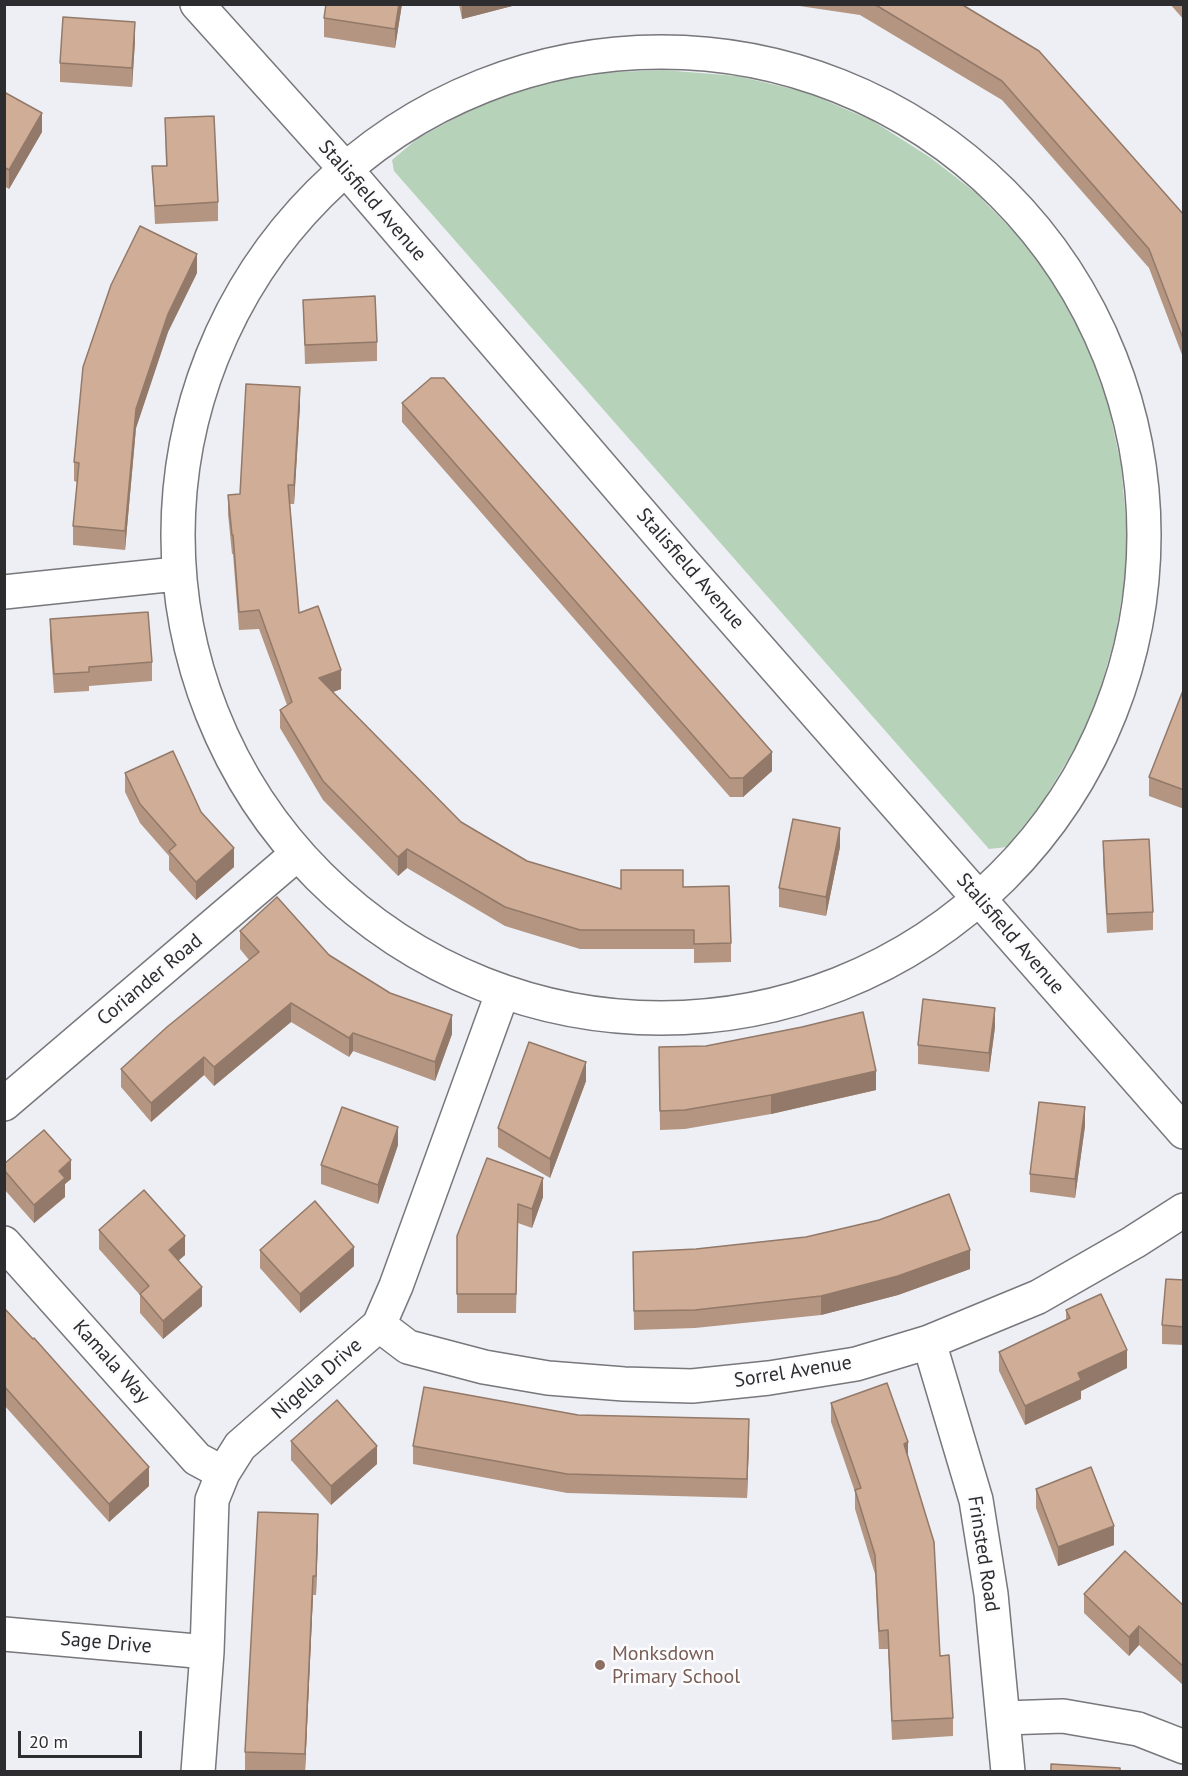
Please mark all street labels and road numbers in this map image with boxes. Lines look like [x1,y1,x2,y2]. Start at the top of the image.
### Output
street label: Stalisfield Avenue [313,136,431,266]
street label: Stalisfield Avenue [631,504,749,634]
street label: Stalisfield Avenue [951,869,1069,999]
street label: Coriander Road [93,929,207,1031]
street label: Kamala Way [67,1315,155,1409]
street label: Nigella Drive [267,1333,367,1425]
street label: Sorrel Avenue [732,1351,854,1393]
street label: Frinsted Road [962,1494,1004,1614]
street label: Sage Drive [59,1627,153,1659]

